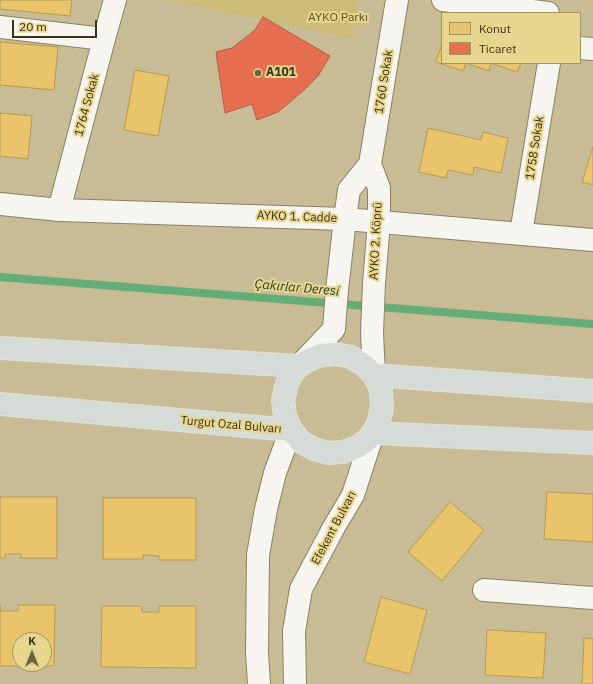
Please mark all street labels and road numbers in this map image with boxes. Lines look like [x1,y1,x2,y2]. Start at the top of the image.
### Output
street label: 1760 Sokak [372,49,396,115]
street label: 1764 Sokak [72,72,102,138]
street label: 1758 Sokak [523,115,547,181]
street label: AYKO 2. Köprü [367,202,385,280]
street label: AYKO 1. Cadde [257,208,337,226]
street label: Turgut Ozal Bulvarı [180,413,282,437]
street label: Efekent Bulvarı [309,489,359,567]

